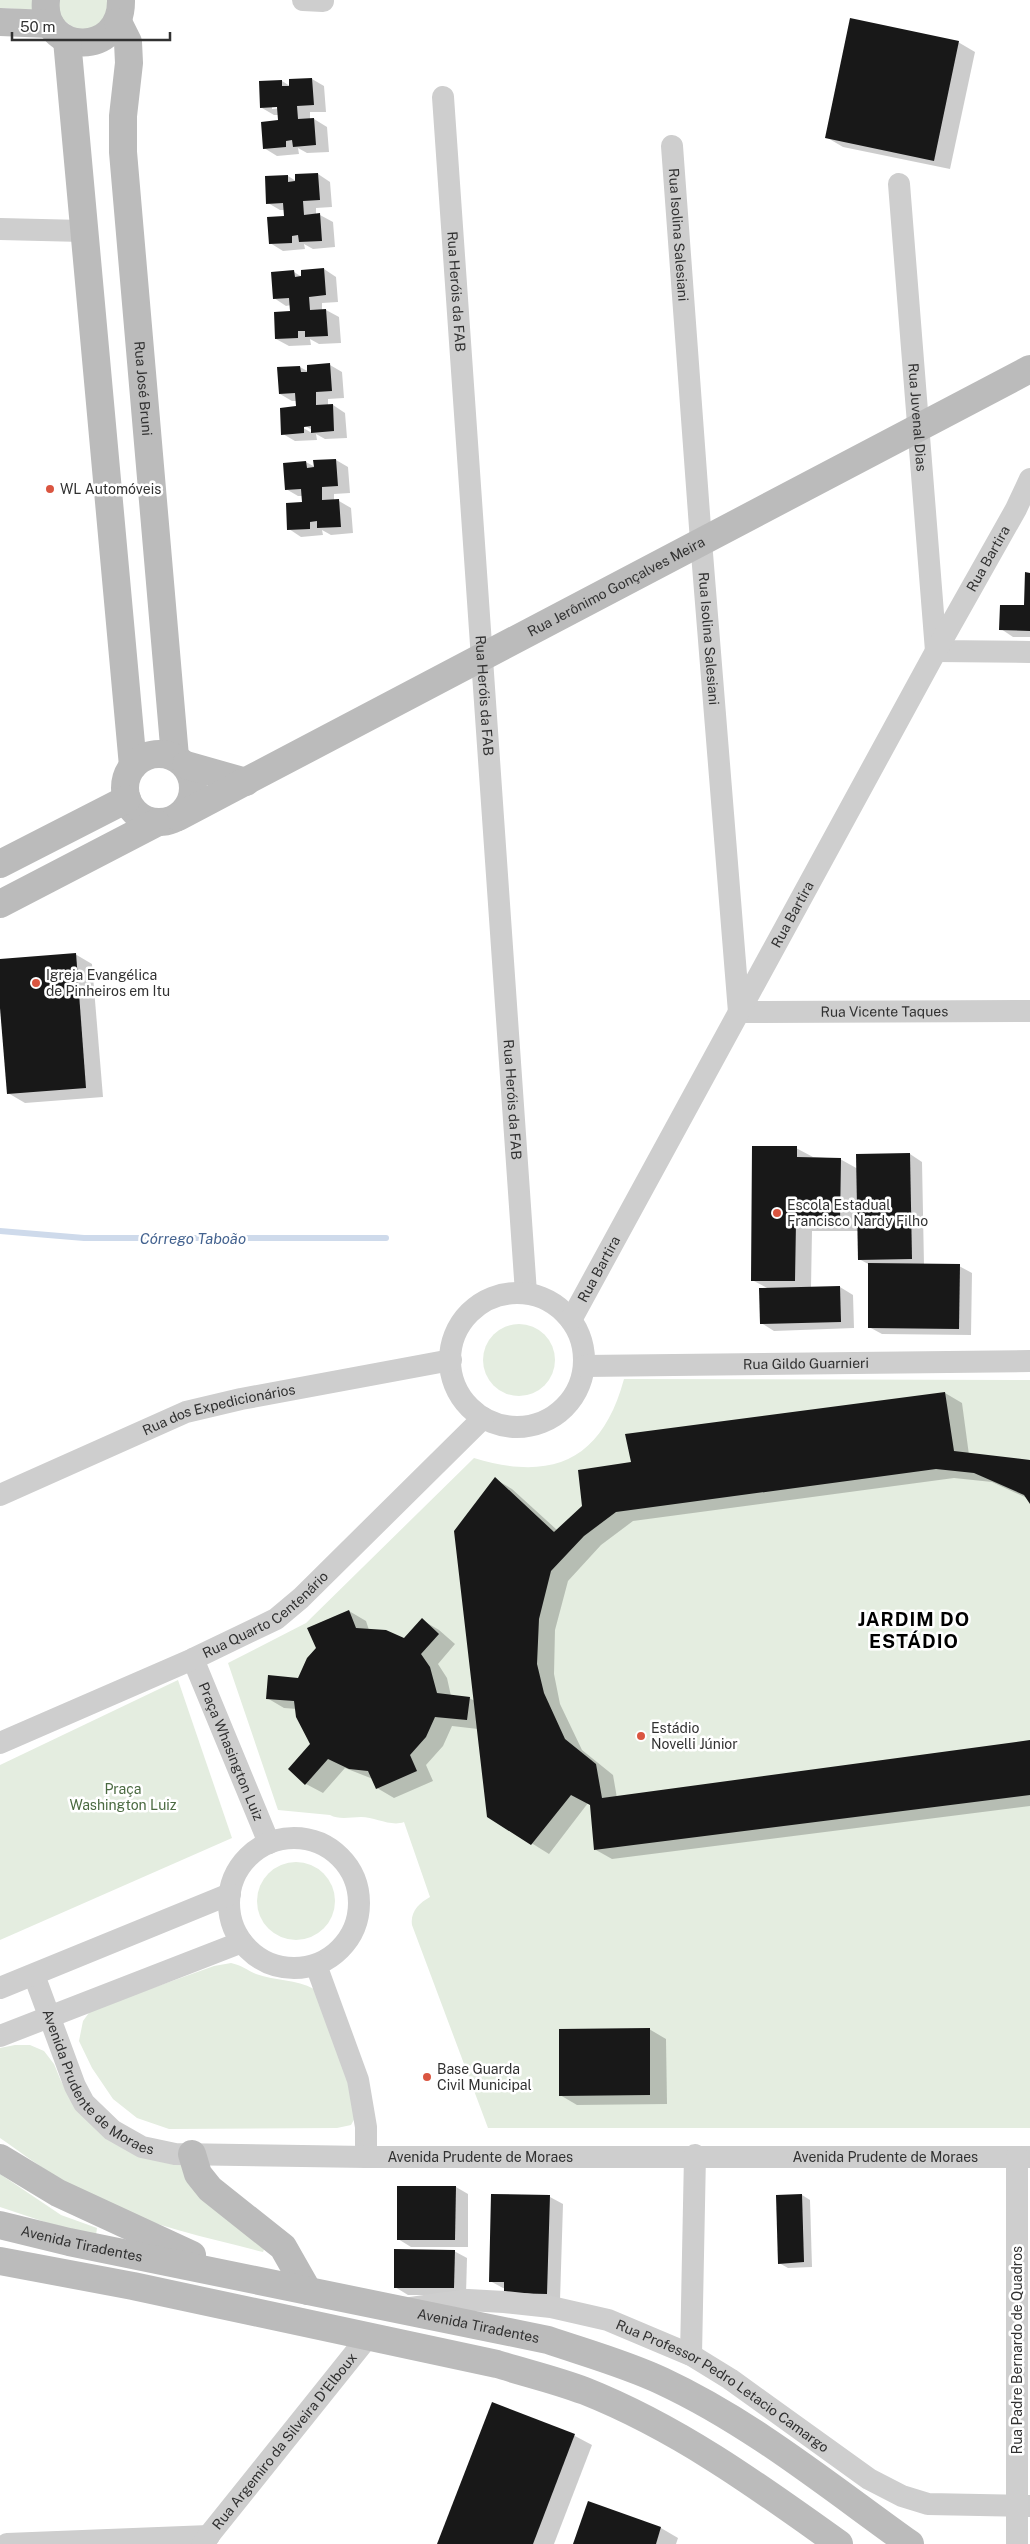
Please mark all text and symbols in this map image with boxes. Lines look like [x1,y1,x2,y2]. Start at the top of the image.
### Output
scale bar [12,10,170,42]
text: 50 m [20,18,55,35]
street label: Rua Isolina Salesiani [666,168,691,302]
street label: Rua Heróis da FAB [444,231,469,352]
street label: Rua José Bruni [131,340,155,436]
street label: Rua Juvenal Dias [905,363,930,472]
place label: WL Automóveis [60,481,161,497]
marker: WL Automóveis [44,483,56,495]
street label: Rua Bartira [963,523,1013,594]
street label: Rua Jerônimo Gonçalves Meira [525,533,707,640]
street label: Rua Isolina Salesiani [696,572,722,706]
street label: Rua Heróis da FAB [472,635,497,756]
street label: Rua Bartira [768,879,817,950]
place label: Igreja Evangélica de Pinheiros em Itu [46,967,170,999]
marker: Igreja Evangélica de Pinheiros em Itu [30,977,42,989]
street label: Rua Vicente Taques [821,1003,948,1020]
street label: Rua Heróis da FAB [500,1039,525,1160]
place label: Escola Estadual Francisco Nardy Filho [787,1197,928,1229]
marker: Escola Estadual Francisco Nardy Filho [771,1207,783,1219]
water label: Córrego Taboão [140,1230,246,1247]
street label: Rua Bartira [574,1233,623,1305]
street label: Rua Gildo Guarnieri [743,1355,869,1372]
street label: Rua dos Expedicionários [140,1381,297,1438]
street label: Rua Quarto Centenário [200,1568,331,1661]
district label: JARDIM DO ESTÁDIO [858,1608,970,1652]
street label: Praça Whasington Luiz [196,1680,267,1823]
place label: Estádio Novelli Júnior [651,1720,738,1752]
marker: Estádio Novelli Júnior [635,1730,647,1742]
park label: Praça Washington Luiz [69,1781,177,1813]
street label: Avenida Prudente de Moraes [39,2007,155,2157]
place label: Base Guarda Civil Municipal [437,2061,532,2093]
marker: Base Guarda Civil Municipal [421,2071,433,2083]
street label: Avenida Prudente de Moraes [387,2149,573,2165]
street label: Avenida Prudente de Moraes [792,2149,978,2165]
street label: Avenida Tiradentes [19,2222,144,2265]
street label: Rua Padre Bernardo de Quadros [1009,2246,1025,2454]
street label: Avenida Tiradentes [416,2305,541,2346]
street label: Rua Professor Pedro Letacio Camargo [614,2316,832,2456]
street label: Rua Argemiro da Silveira D'Elboux [209,2349,360,2533]

